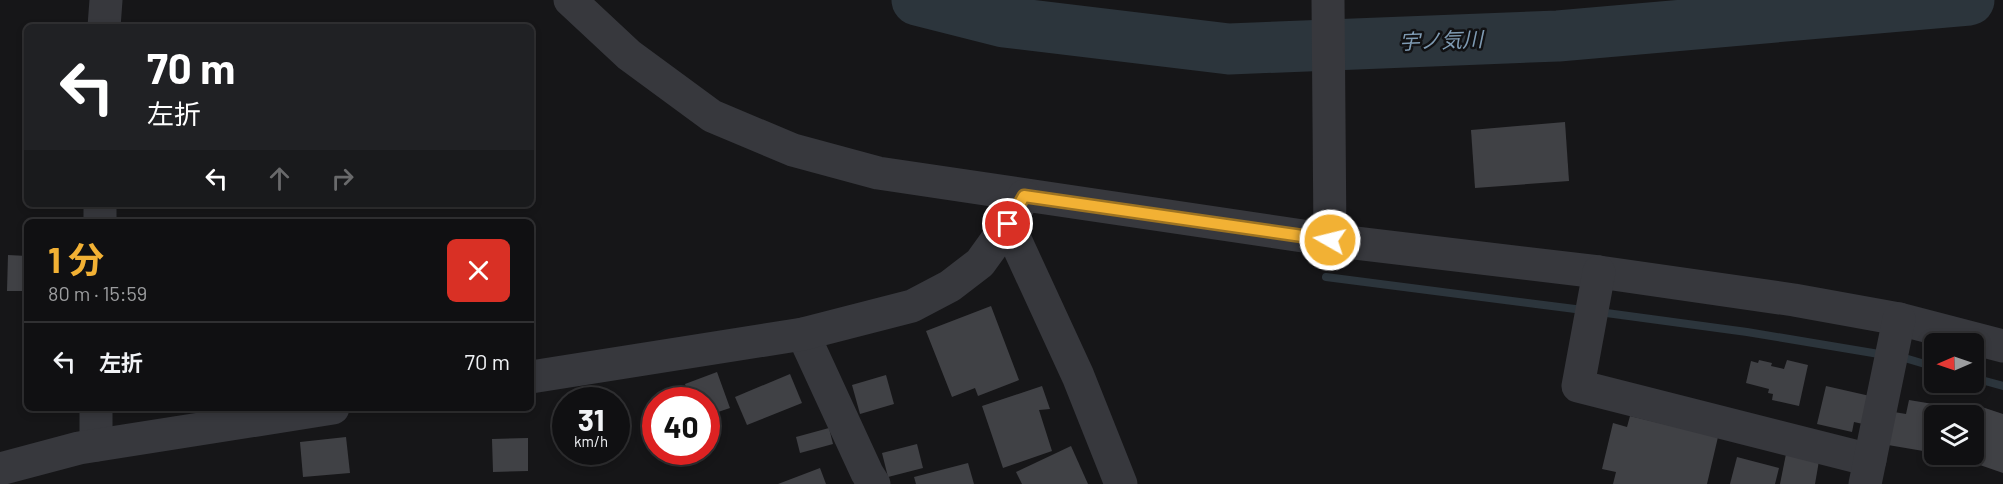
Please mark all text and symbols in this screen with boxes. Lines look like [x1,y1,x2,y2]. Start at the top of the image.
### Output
water label: 宇ノ気川 [1399,25,1485,53]
text: 70 m [147,42,235,92]
icon: left [48,48,126,126]
text: 左折 [147,97,201,129]
icon: left [200,162,233,195]
icon: ahead [263,162,296,195]
icon: right [326,162,359,195]
pin [982,198,1033,249]
icon: arrive [991,207,1024,240]
position arrow [1298,208,1362,272]
text: 1 分 [48,237,104,280]
button: close [447,239,510,302]
text: 80 m · 15:59 [48,281,147,305]
north arrow [1924,333,1984,393]
map controls [1924,333,1984,465]
icon: left [48,345,81,378]
text: 70 m [465,348,510,374]
text: 左折 [99,349,143,375]
speed limit sign: 40 [642,387,720,465]
text: 31 [578,401,604,437]
button: layers [1924,405,1984,465]
text: km/h [574,432,608,450]

